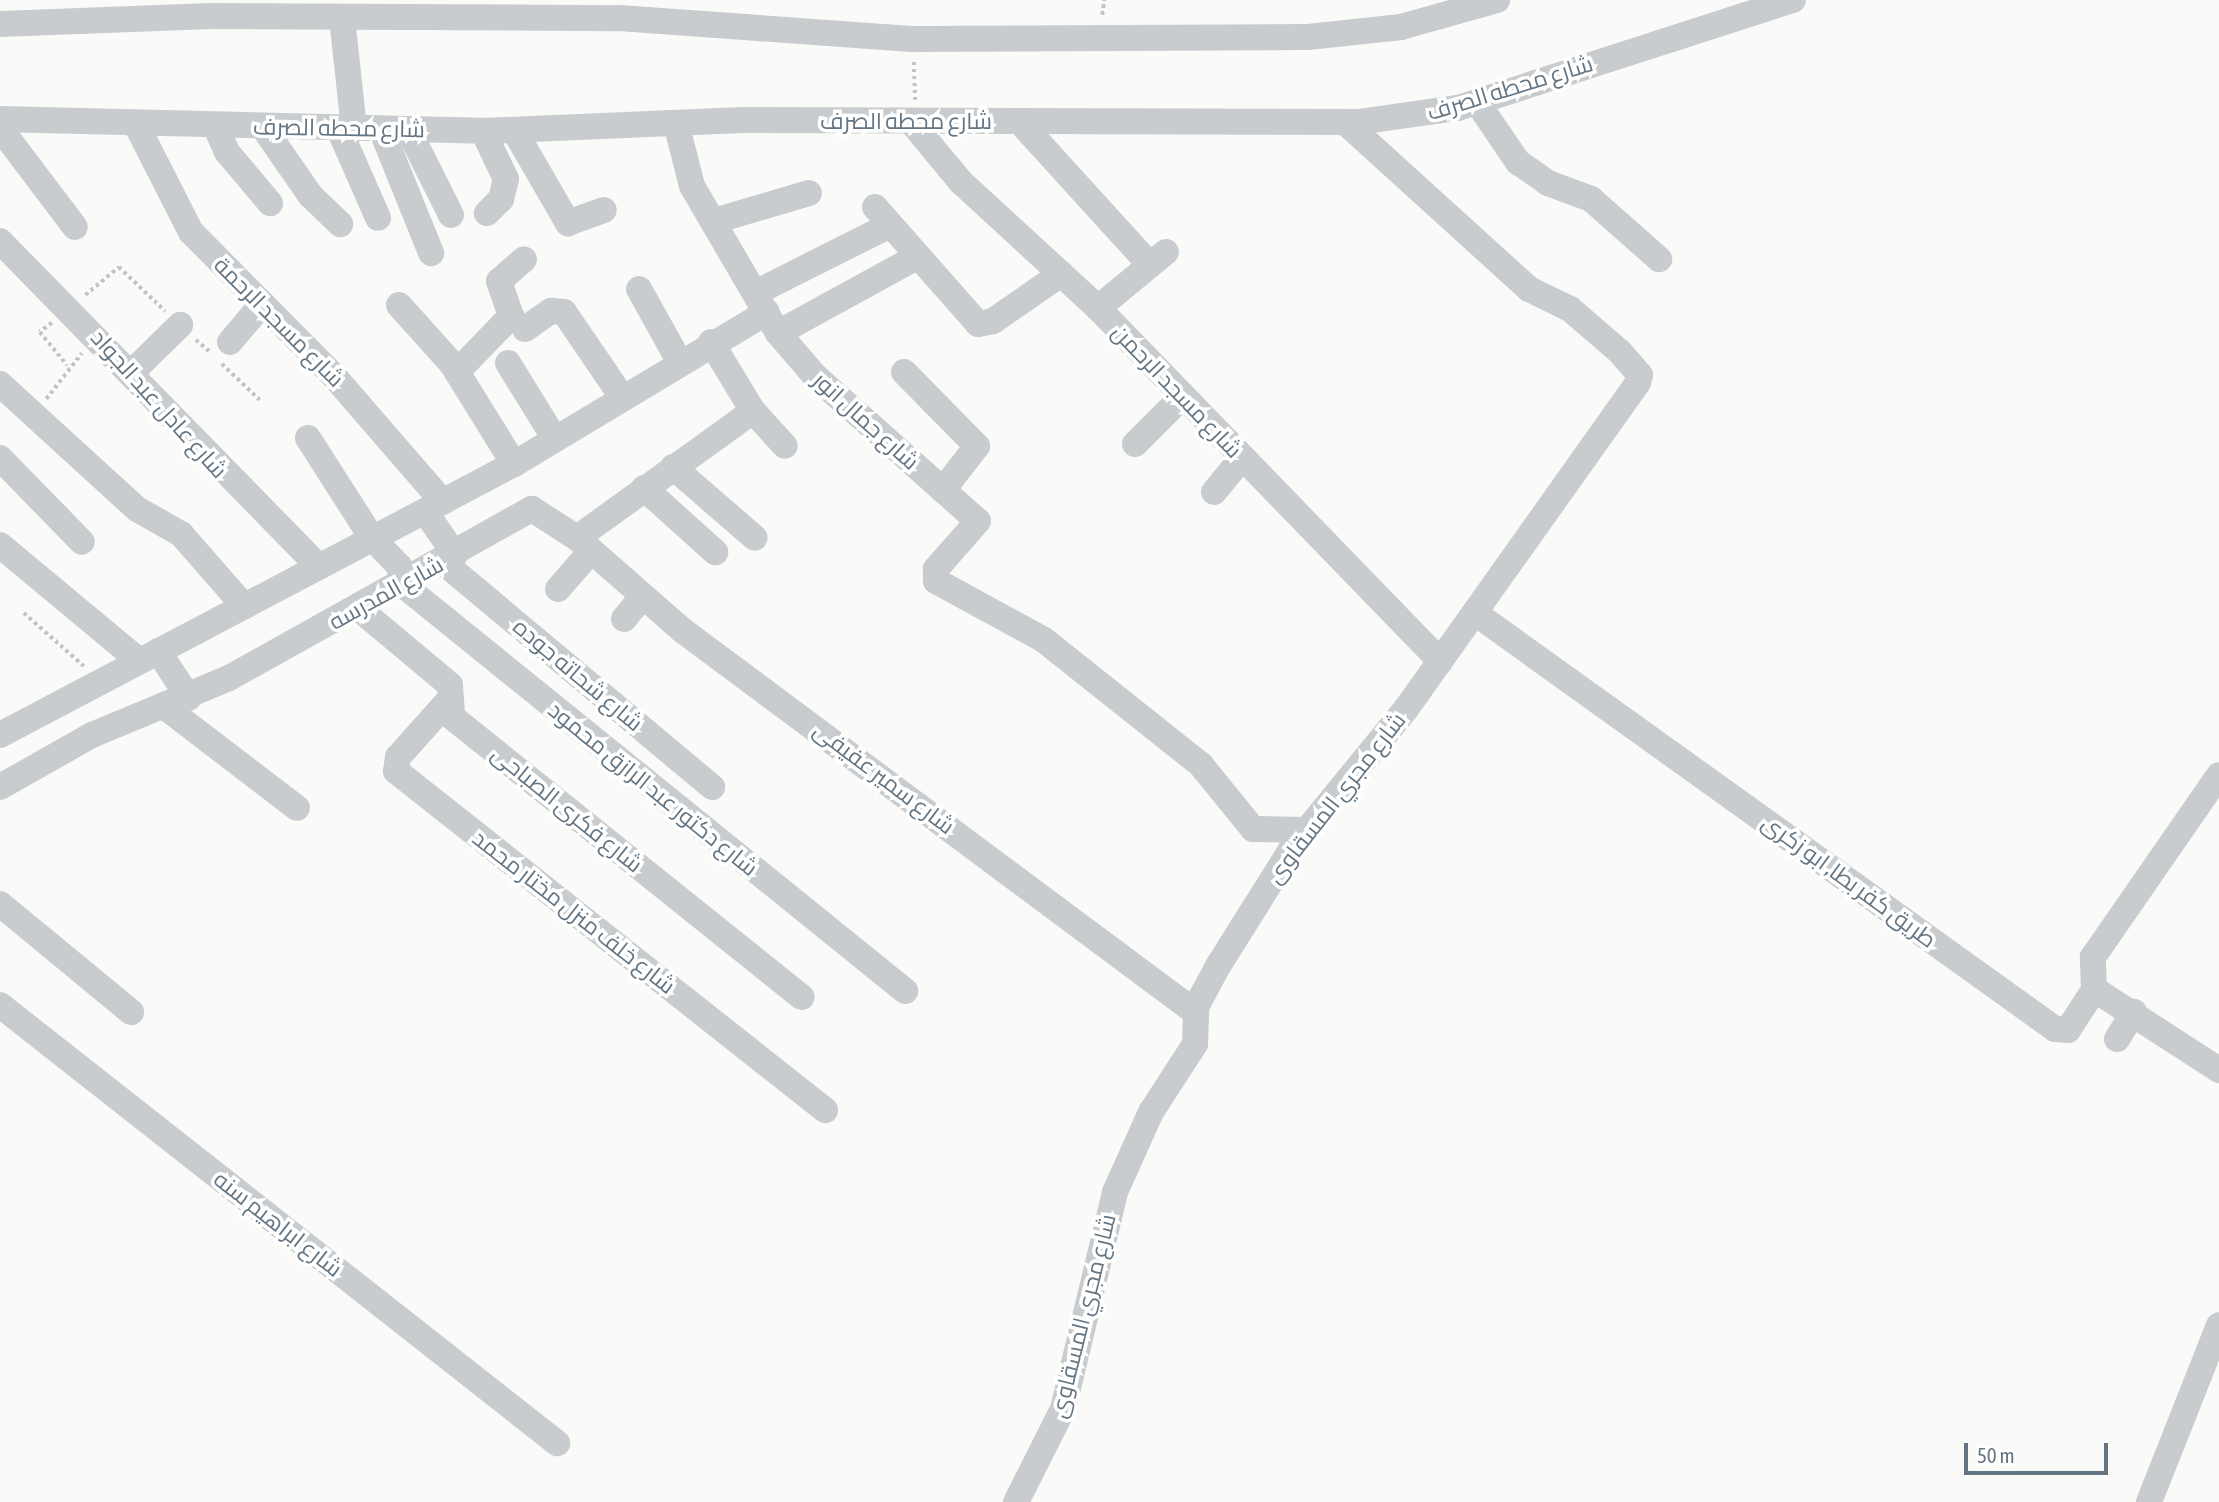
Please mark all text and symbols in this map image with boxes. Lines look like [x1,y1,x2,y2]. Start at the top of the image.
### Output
street label: شارع محطه الصرف [1424,50,1596,126]
street label: شارع محطه الصرف [820,107,992,135]
street label: شارع محطه الصرف [253,113,425,143]
street label: شارع مسجد الرحمة [208,251,350,393]
street label: شارع مسجد الرحمن [1106,318,1248,464]
street label: شارع عادل عبد الجواد [85,324,233,484]
street label: شارع جمال انور [807,366,925,476]
street label: شارع المدرسه [324,550,448,636]
street label: شارع شحاته جوده [508,613,648,737]
street label: شارع دكتور عبد الرازق محمود [543,696,763,882]
street label: شارع مجري المسقاوى [1261,707,1411,889]
street label: شارع سمير عفيفى [808,716,960,840]
street label: شارع فكرى الصباحى [486,740,648,878]
street label: طريق كفر بطا, ابو زكرى [1756,808,1942,954]
street label: شارع خلف منزل مختار محمد [467,824,681,1000]
street label: شارع ابراهيم سنه [208,1165,348,1283]
street label: شارع مجري المسقاوى [1044,1211,1122,1421]
scale bar [1967,1428,2110,1472]
text: 50 m [1977,1443,2015,1467]

